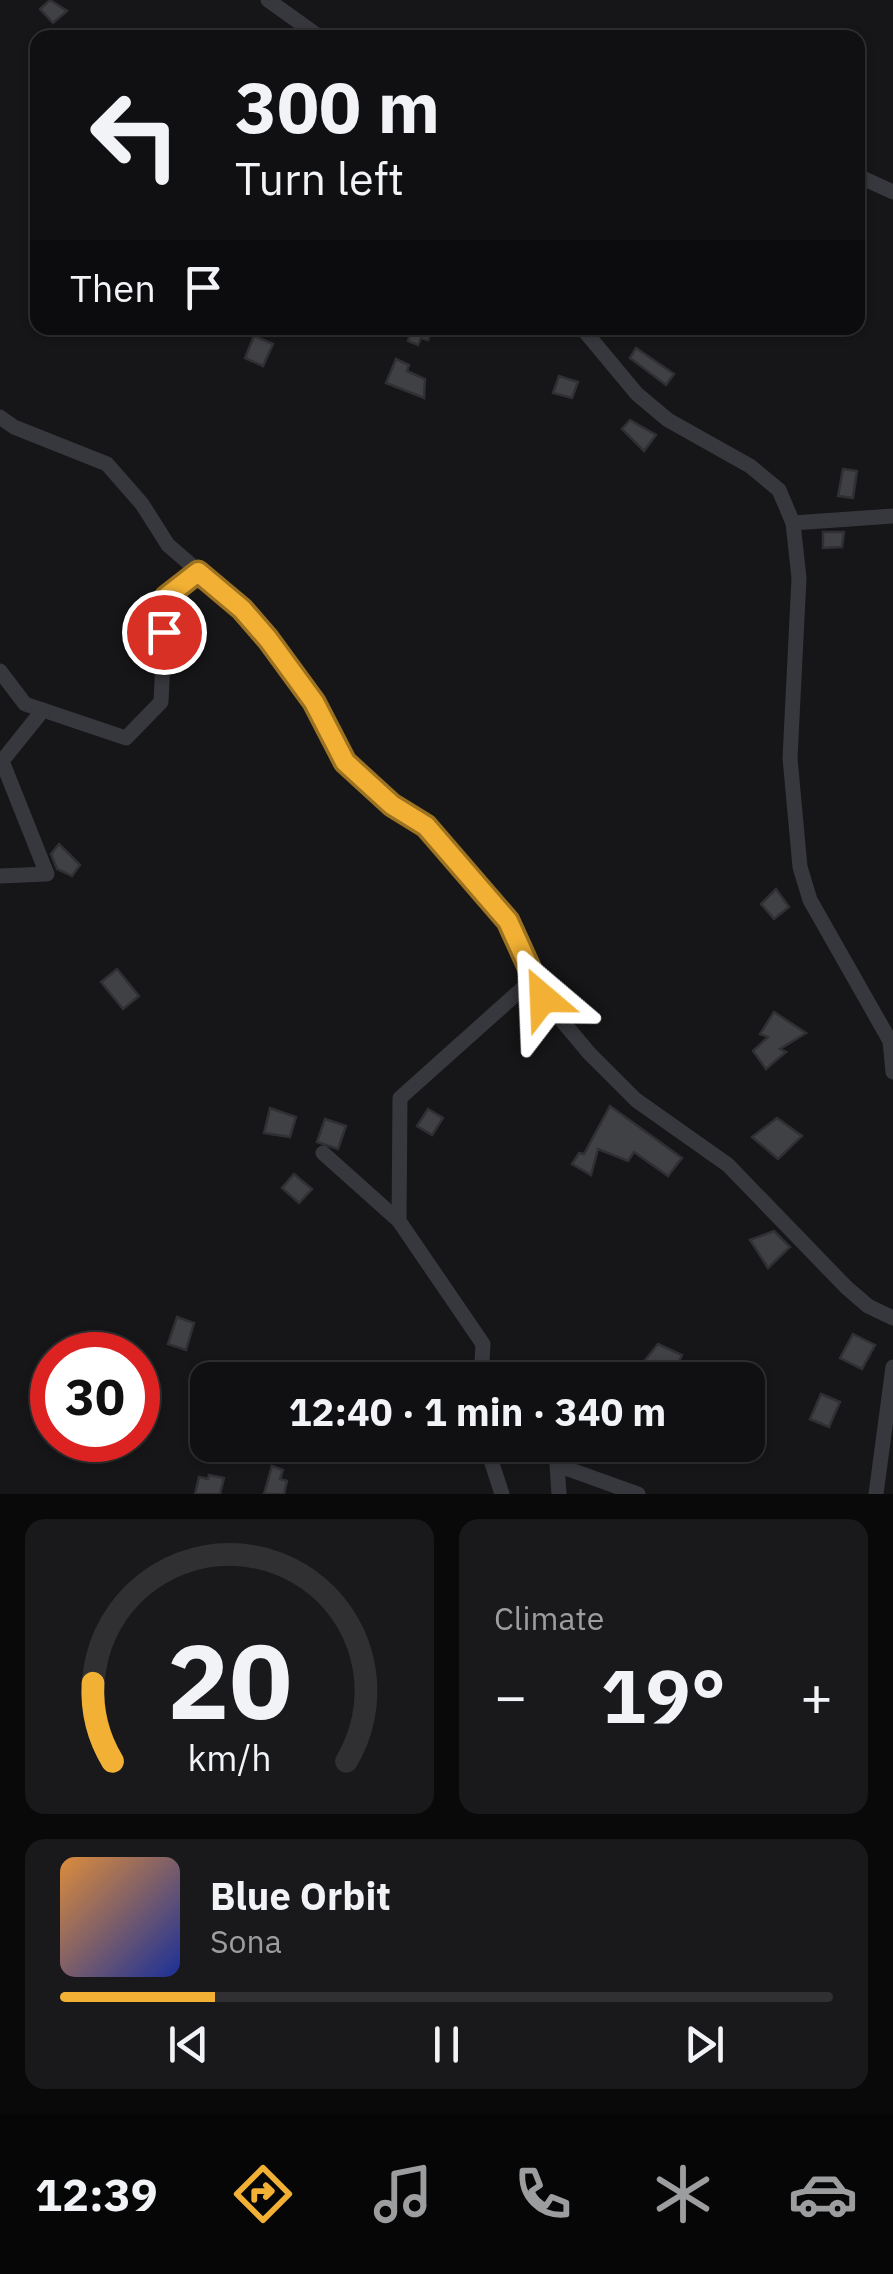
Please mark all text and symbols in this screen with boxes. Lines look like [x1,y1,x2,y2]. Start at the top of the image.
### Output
text: 300 m [235,61,440,152]
icon: left [70,70,200,200]
text: Turn left [235,149,404,207]
icon: arrive [176,260,231,315]
text: Then [70,263,156,312]
pin [122,590,207,675]
icon: arrive [137,605,192,660]
position arrow [491,946,595,1050]
speed limit sign: 30 [30,1332,160,1462]
text: 12:40 · 1 min · 340 m [289,1387,666,1436]
text: Climate [494,1597,604,1639]
text: 20 [167,1612,292,1748]
text: 19° [601,1646,726,1744]
text: − [494,1660,527,1731]
text: + [800,1660,833,1731]
text: km/h [187,1734,272,1781]
text: Blue Orbit [210,1871,391,1920]
text: Sona [210,1920,282,1962]
icon: previous [161,2017,216,2072]
icon: pause [419,2017,474,2072]
icon: next [677,2017,732,2072]
icon: directions [228,2159,298,2229]
icon: music [368,2159,438,2229]
icon: phone [508,2159,578,2229]
icon: climate [648,2159,718,2229]
icon: car [788,2159,858,2229]
text: 12:39 [35,2165,158,2223]

